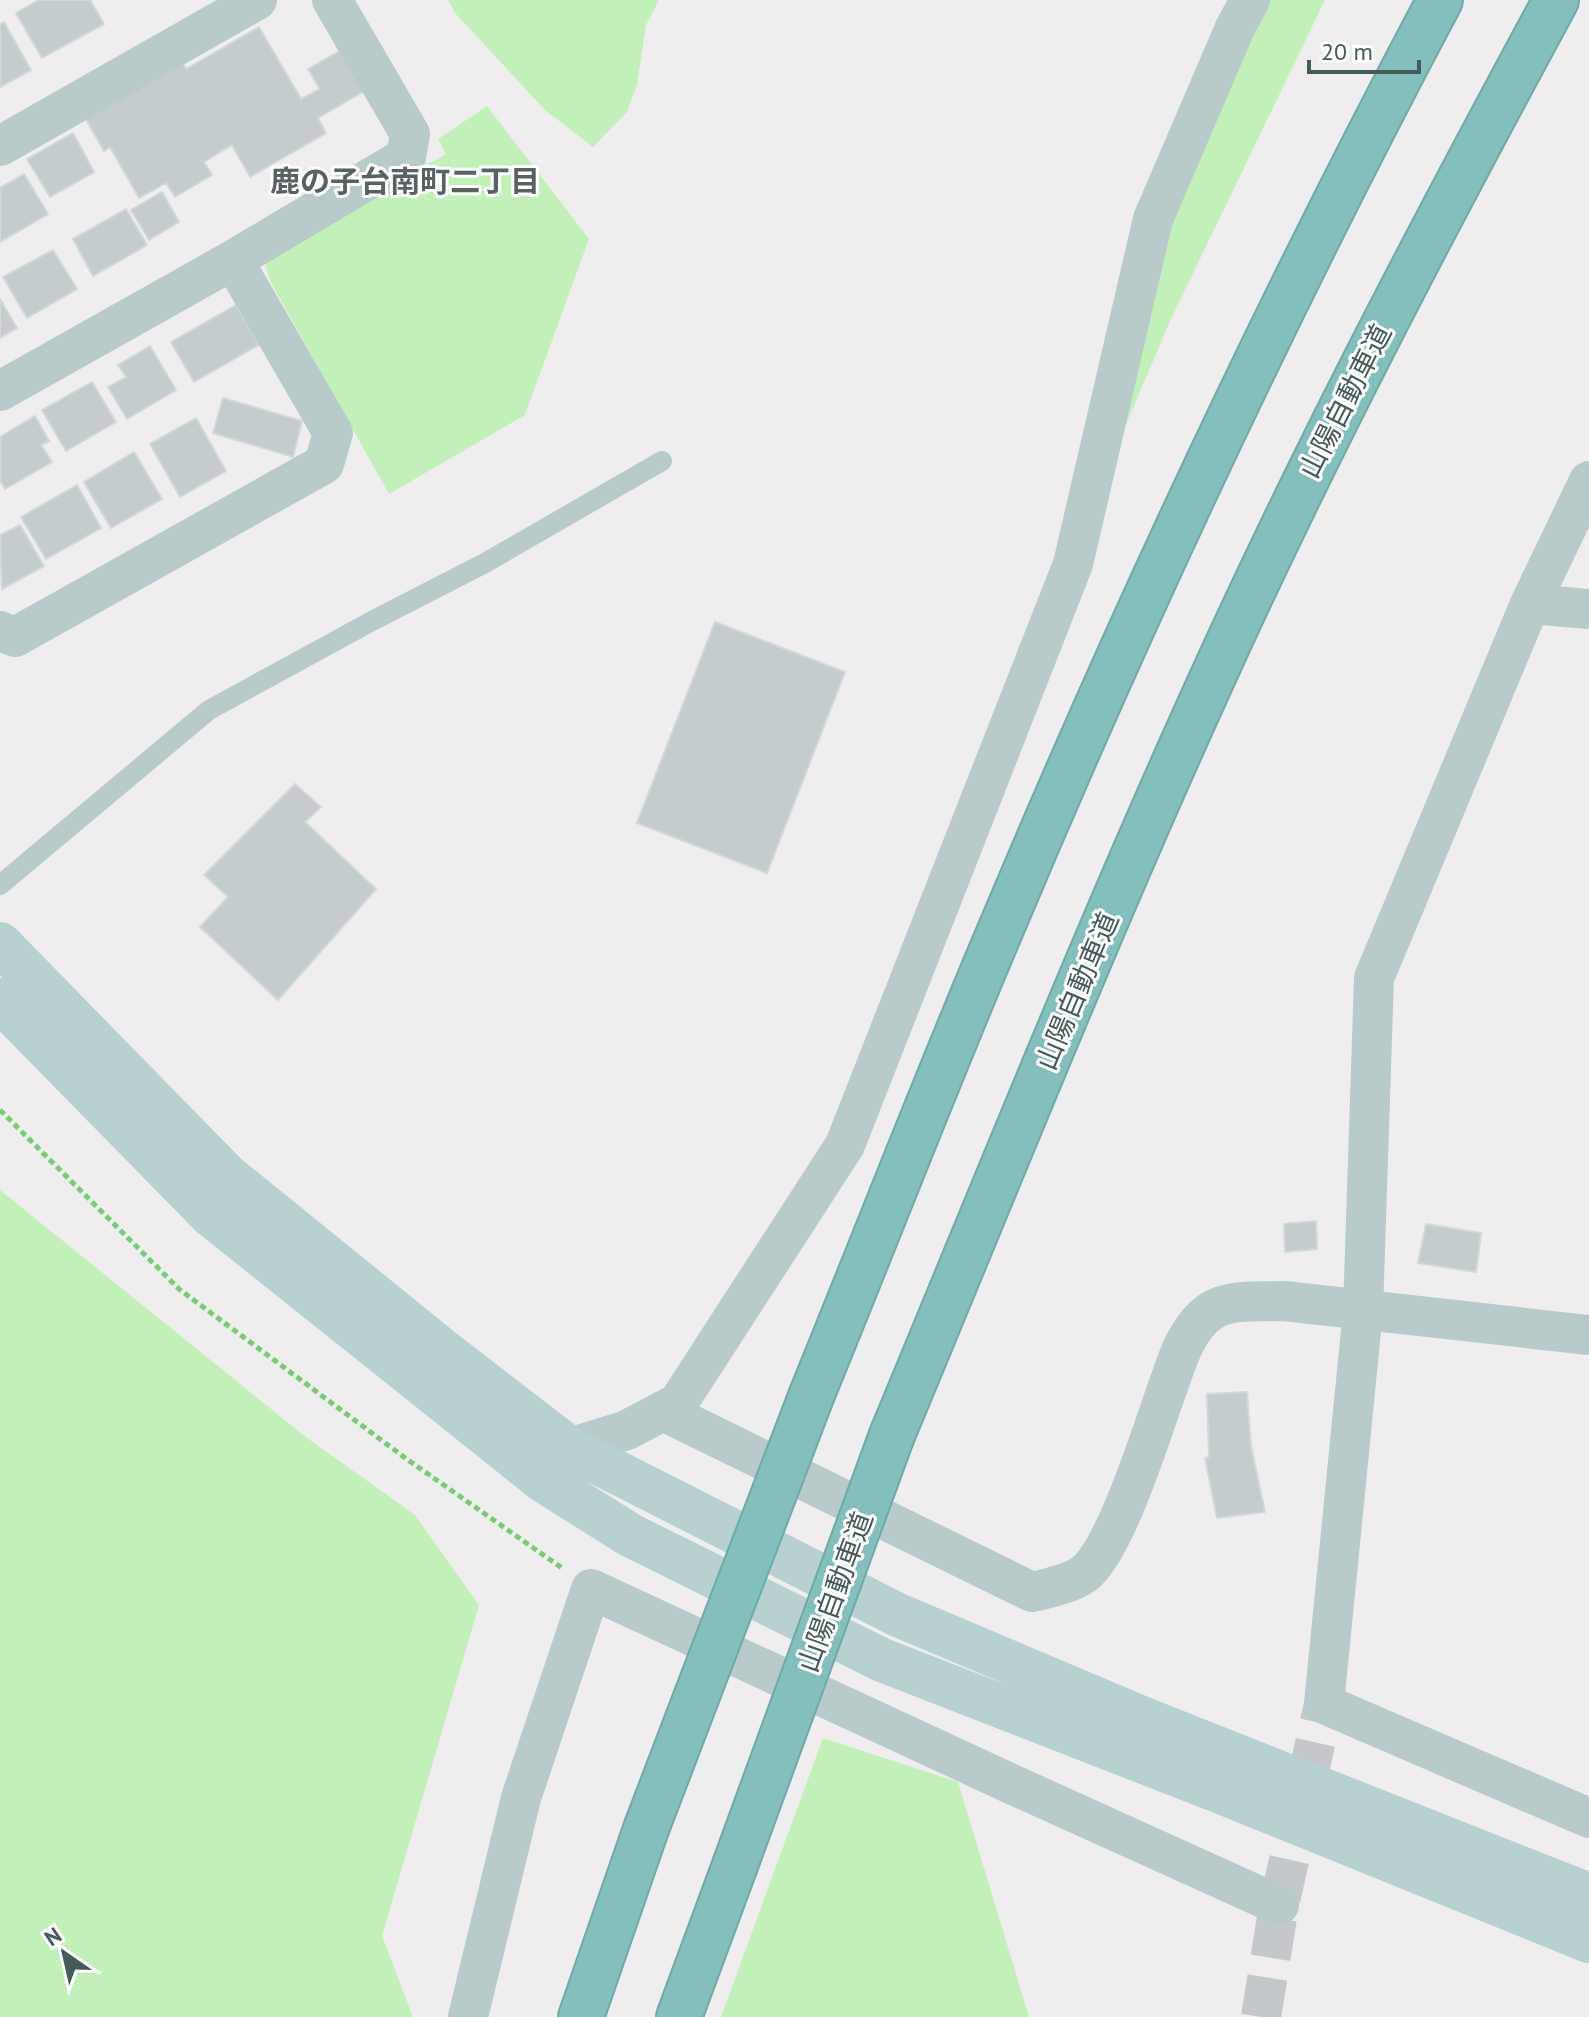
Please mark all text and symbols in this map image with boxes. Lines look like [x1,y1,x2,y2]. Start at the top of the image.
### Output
scale bar [1309,24,1419,74]
text: 20 m [1321,36,1373,67]
district label: 鹿の子台南町二丁目 [270,161,540,200]
street label: 山陽自動車道 [1290,318,1399,484]
street label: 山陽自動車道 [1027,906,1126,1075]
street label: 山陽自動車道 [788,1507,881,1677]
north arrow [24,1913,104,1993]
text: N [39,1921,67,1952]

